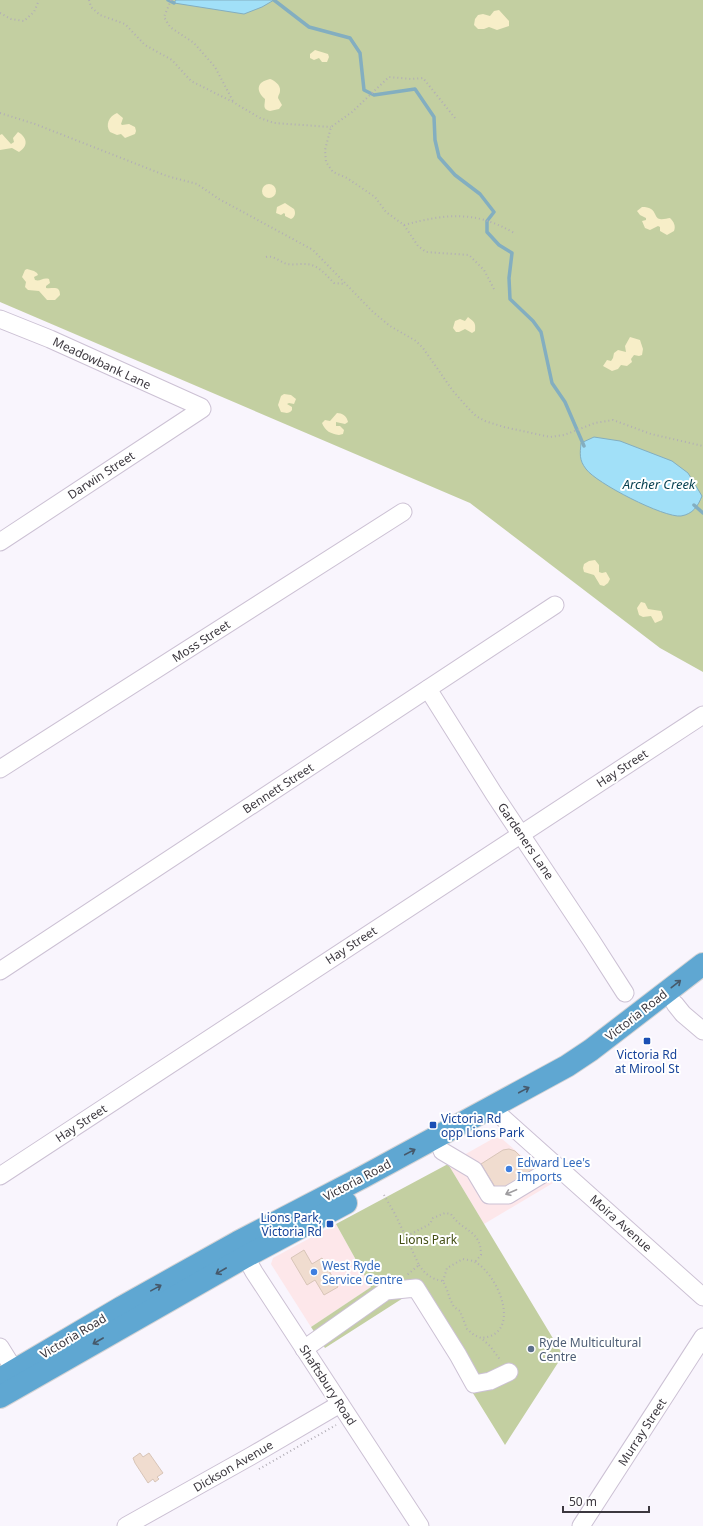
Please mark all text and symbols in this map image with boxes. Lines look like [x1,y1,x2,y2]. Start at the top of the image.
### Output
street label: Meadowbank Lane [50,333,154,393]
street label: Darwin Street [64,447,138,503]
water label: Archer Creek [622,475,696,493]
street label: Moss Street [169,615,234,666]
street label: Hay Street [593,745,652,791]
street label: Bennett Street [239,758,317,817]
street label: Gardeners Lane [494,799,558,883]
street label: Hay Street [322,922,381,968]
one-way arrow [671,980,682,988]
street label: Victoria Road [601,985,671,1045]
marker: Victoria Rd at Mirool St [642,1036,652,1046]
place label: Victoria Rd at Mirool St [615,1046,680,1077]
one-way arrow [518,1086,530,1094]
street label: Hay Street [52,1100,111,1146]
place label: Victoria Rd opp Lions Park [441,1110,525,1141]
marker: Victoria Rd opp Lions Park [428,1120,438,1130]
one-way arrow [404,1148,416,1155]
place label: Edward Lee's Imports [517,1154,590,1185]
street label: Victoria Road [320,1155,394,1205]
marker: Edward Lee's Imports [504,1164,514,1174]
one-way arrow [505,1189,517,1196]
street label: Moira Avenue [586,1191,656,1256]
place label: Lions Park, Victoria Rd [260,1209,322,1240]
marker: Lions Park, Victoria Rd [325,1219,335,1229]
park label: Lions Park [399,1231,458,1248]
place label: West Ryde Service Centre [322,1257,403,1288]
one-way arrow [215,1267,227,1275]
marker: West Ryde Service Centre [309,1267,319,1277]
one-way arrow [150,1283,162,1291]
street label: Victoria Road [37,1310,109,1362]
place label: Ryde Multicultural Centre [539,1334,641,1365]
one-way arrow [93,1337,105,1345]
street label: Shaftsbury Road [296,1341,360,1429]
marker: Ryde Multicultural Centre [526,1344,536,1354]
street label: Murray Street [614,1394,671,1469]
street label: Dickson Avenue [190,1436,276,1496]
scale bar [563,1488,649,1514]
text: 50 m [569,1493,597,1510]

